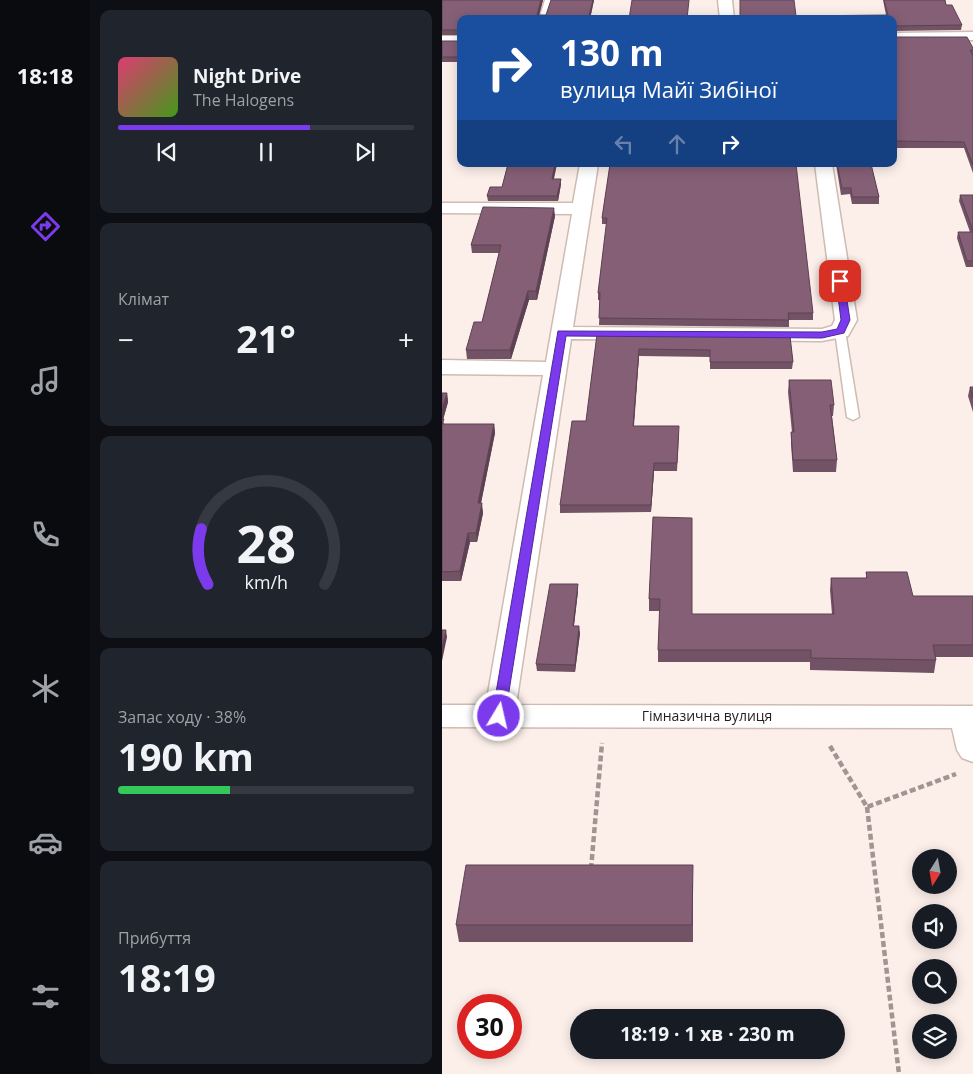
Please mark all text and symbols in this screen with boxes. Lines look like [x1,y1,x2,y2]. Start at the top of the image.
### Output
text: 130 m [560,29,664,76]
icon: right [477,35,542,100]
text: 18:18 [17,60,73,90]
text: Night Drive [193,63,301,89]
text: вулиця Майї Зибіної [560,74,777,104]
text: The Halogens [193,89,294,111]
icon: left [610,130,638,158]
icon: ahead [663,130,691,158]
icon: right [716,130,744,158]
icon: previous [153,138,181,166]
icon: pause [252,138,280,166]
icon: next [351,138,379,166]
icon: directions [28,209,63,244]
pin [819,260,861,302]
icon: arrive [826,267,854,295]
text: Клімат [118,288,169,310]
text: 21° [236,312,296,364]
text: − [118,320,134,358]
text: + [398,320,414,358]
icon: music [28,363,63,398]
text: 28 [236,507,296,578]
icon: phone [28,517,63,552]
text: km/h [244,570,288,594]
icon: climate [28,671,63,706]
position arrow [472,689,524,741]
text: Запас ходу · 38% [118,706,246,728]
street label: Гімназична вулиця [642,706,772,725]
text: 190 km [118,730,254,782]
icon: car [28,825,63,860]
north arrow [912,849,957,894]
map controls [912,849,957,1059]
button: sound [912,904,957,949]
text: Прибуття [118,927,191,949]
text: 18:19 [118,951,216,1003]
button: search [912,959,957,1004]
icon: filters [28,979,63,1014]
speed limit sign: 30 [457,994,522,1059]
button: layers [912,1014,957,1059]
text: 18:19 · 1 хв · 230 m [620,1021,795,1047]

